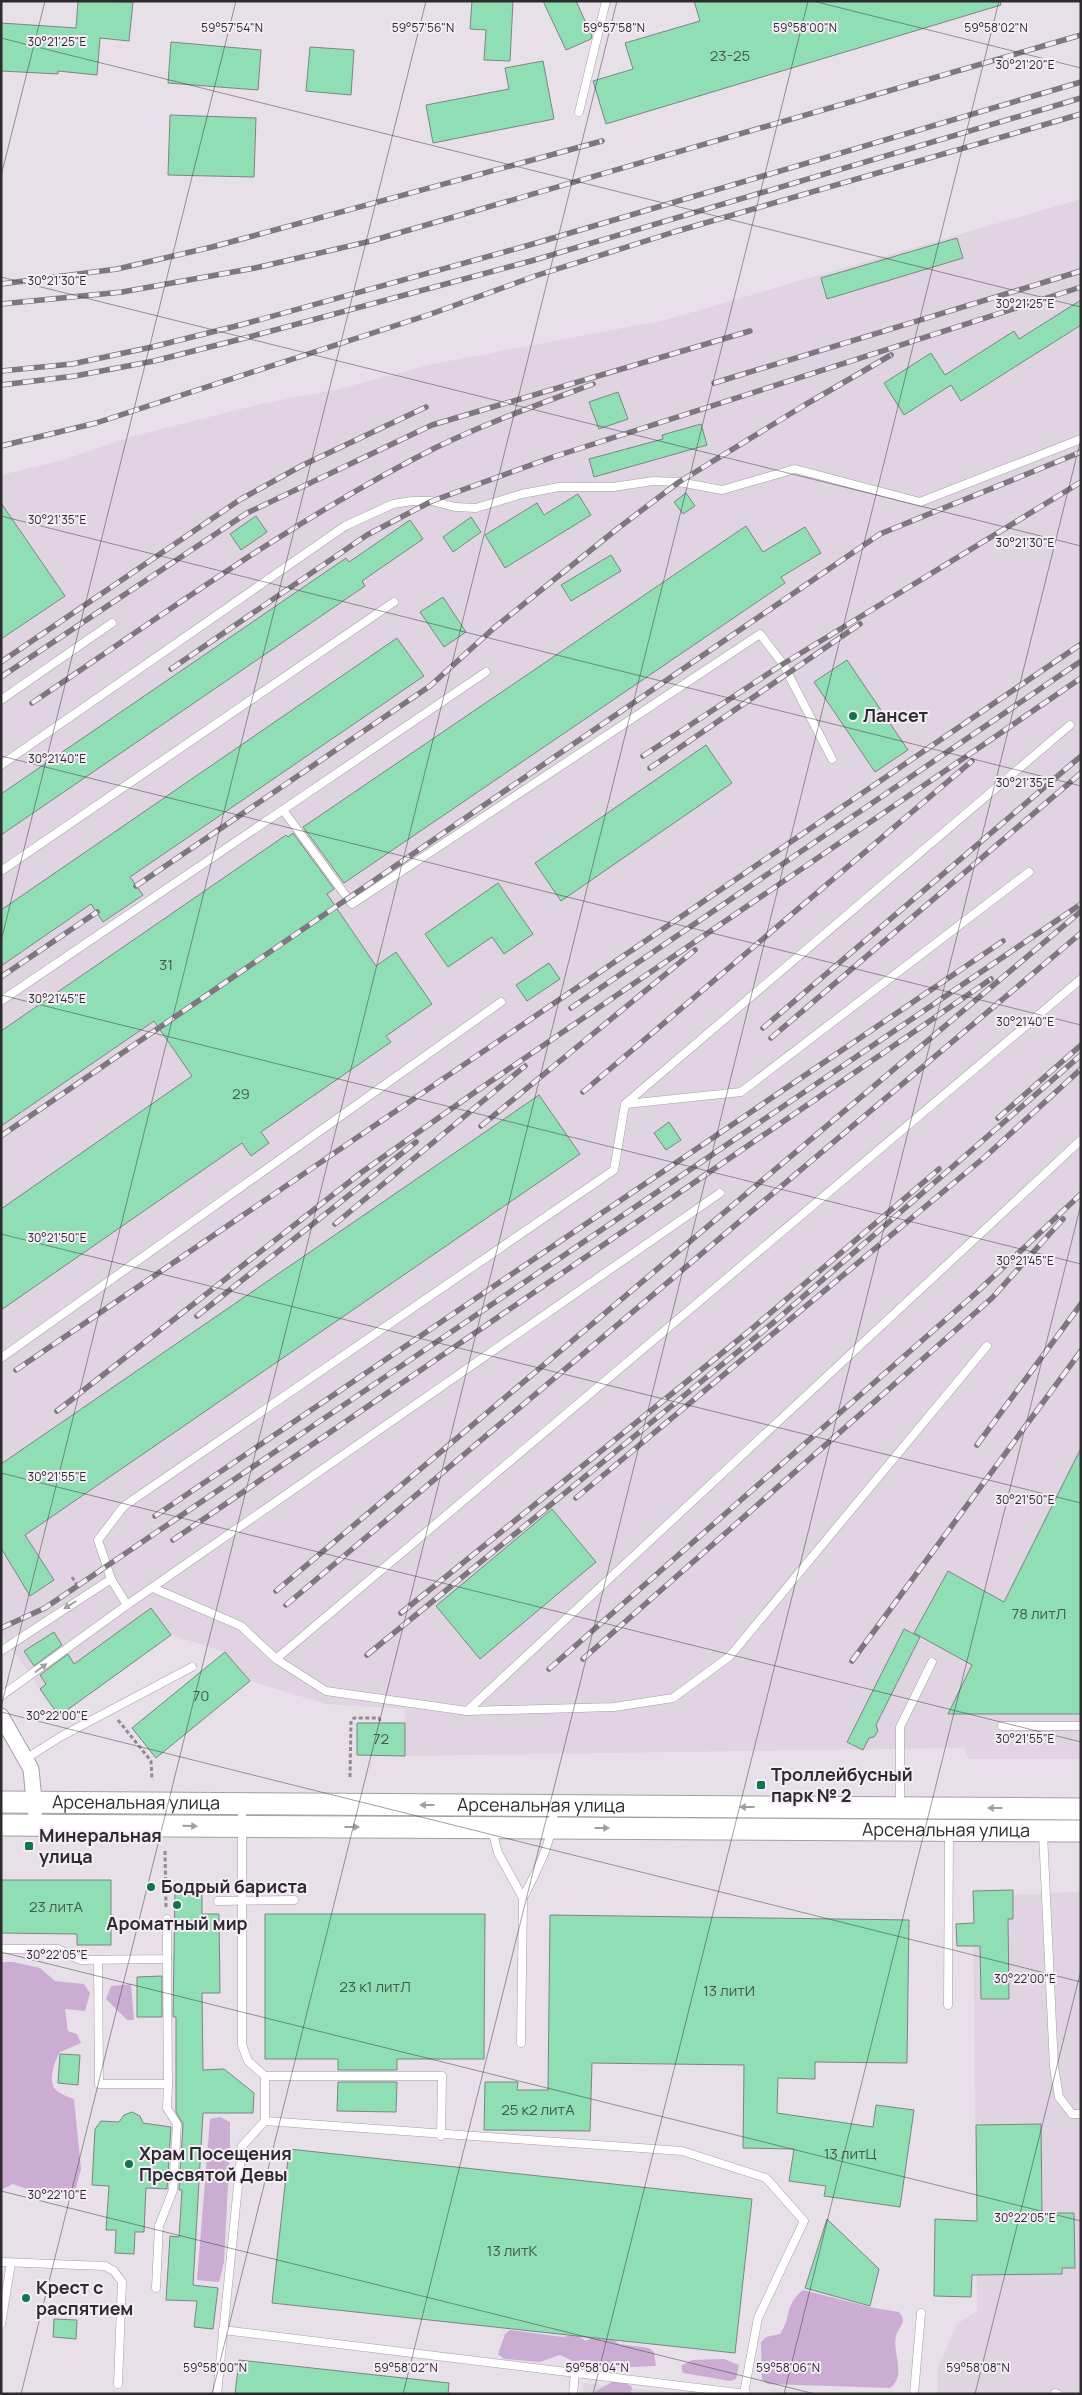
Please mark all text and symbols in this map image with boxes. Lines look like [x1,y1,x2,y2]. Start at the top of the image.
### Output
text: 59°57'54"N [201,19,263,36]
text: 59°57'56"N [392,19,454,36]
text: 59°57'58"N [583,19,645,36]
text: 59°58'00"N [773,19,837,36]
text: 59°58'02"N [964,19,1028,36]
text: 30°21'25"E [28,33,87,50]
house number: 23-25 [710,45,750,66]
text: 30°21'20"E [995,56,1055,73]
text: 30°21'30"E [28,272,87,289]
text: 30°21'25"E [996,295,1055,312]
text: 30°21'35"E [28,511,86,528]
text: 30°21'30"E [996,534,1055,551]
place label: Лансет [863,703,928,727]
marker: Лансет [847,710,859,722]
text: 30°21'40"E [28,750,86,767]
text: 30°21'35"E [996,774,1054,791]
house number: 31 [159,954,173,975]
text: 30°21'45"E [28,990,86,1007]
text: 30°21'40"E [996,1013,1054,1030]
house number: 29 [232,1083,250,1104]
text: 30°21'50"E [27,1229,87,1246]
text: 30°21'45"E [996,1252,1054,1269]
text: 30°21'55"E [28,1468,87,1485]
text: 30°21'50"E [995,1491,1055,1508]
one-way arrow [64,1601,77,1610]
house number: 78 литЛ [1012,1603,1066,1624]
one-way arrow [34,1662,47,1673]
house number: 70 [193,1685,209,1706]
text: 30°22'00"E [26,1707,88,1724]
house number: 72 [373,1728,389,1749]
text: 30°21'55"E [996,1730,1055,1747]
place label: Троллейбусный парк № 2 [771,1762,913,1807]
marker: Троллейбусный парк № 2 [755,1779,767,1791]
street label: Арсенальная улица [52,1789,220,1814]
street label: Арсенальная улица [457,1792,625,1817]
one-way arrow [418,1801,434,1809]
one-way arrow [738,1803,754,1811]
one-way arrow [987,1804,1003,1812]
street label: Арсенальная улица [862,1817,1030,1842]
one-way arrow [182,1822,198,1830]
place label: Минеральная улица [39,1823,162,1868]
one-way arrow [345,1823,361,1831]
one-way arrow [595,1824,611,1832]
marker: Минеральная улица [23,1840,35,1852]
place label: Бодрый бариста [161,1874,307,1898]
marker: Бодрый бариста [145,1881,157,1893]
house number: 23 литА [29,1896,84,1917]
marker: Ароматный мир [171,1899,183,1911]
place label: Ароматный мир [106,1911,248,1935]
text: 30°22'05"E [26,1946,88,1963]
text: 30°22'00"E [994,1970,1056,1987]
house number: 23 к1 литЛ [339,1976,411,1997]
house number: 13 литИ [703,1980,755,2001]
house number: 25 к2 литА [501,2099,575,2120]
place label: Храм Посещения Пресвятой Девы [139,2141,292,2186]
house number: 13 литЦ [824,2143,877,2164]
marker: Храм Посещения Пресвятой Девы [123,2158,135,2170]
text: 30°22'10"E [27,2186,87,2203]
text: 30°22'05"E [994,2209,1056,2226]
house number: 13 литК [487,2240,538,2261]
place label: Крест с распятием [36,2275,133,2320]
marker: Крест с распятием [20,2292,32,2304]
text: 59°58'00"N [183,2359,247,2376]
text: 59°58'02"N [374,2359,438,2376]
text: 59°58'04"N [565,2359,629,2376]
text: 59°58'06"N [756,2359,820,2376]
text: 59°58'08"N [946,2359,1010,2376]

